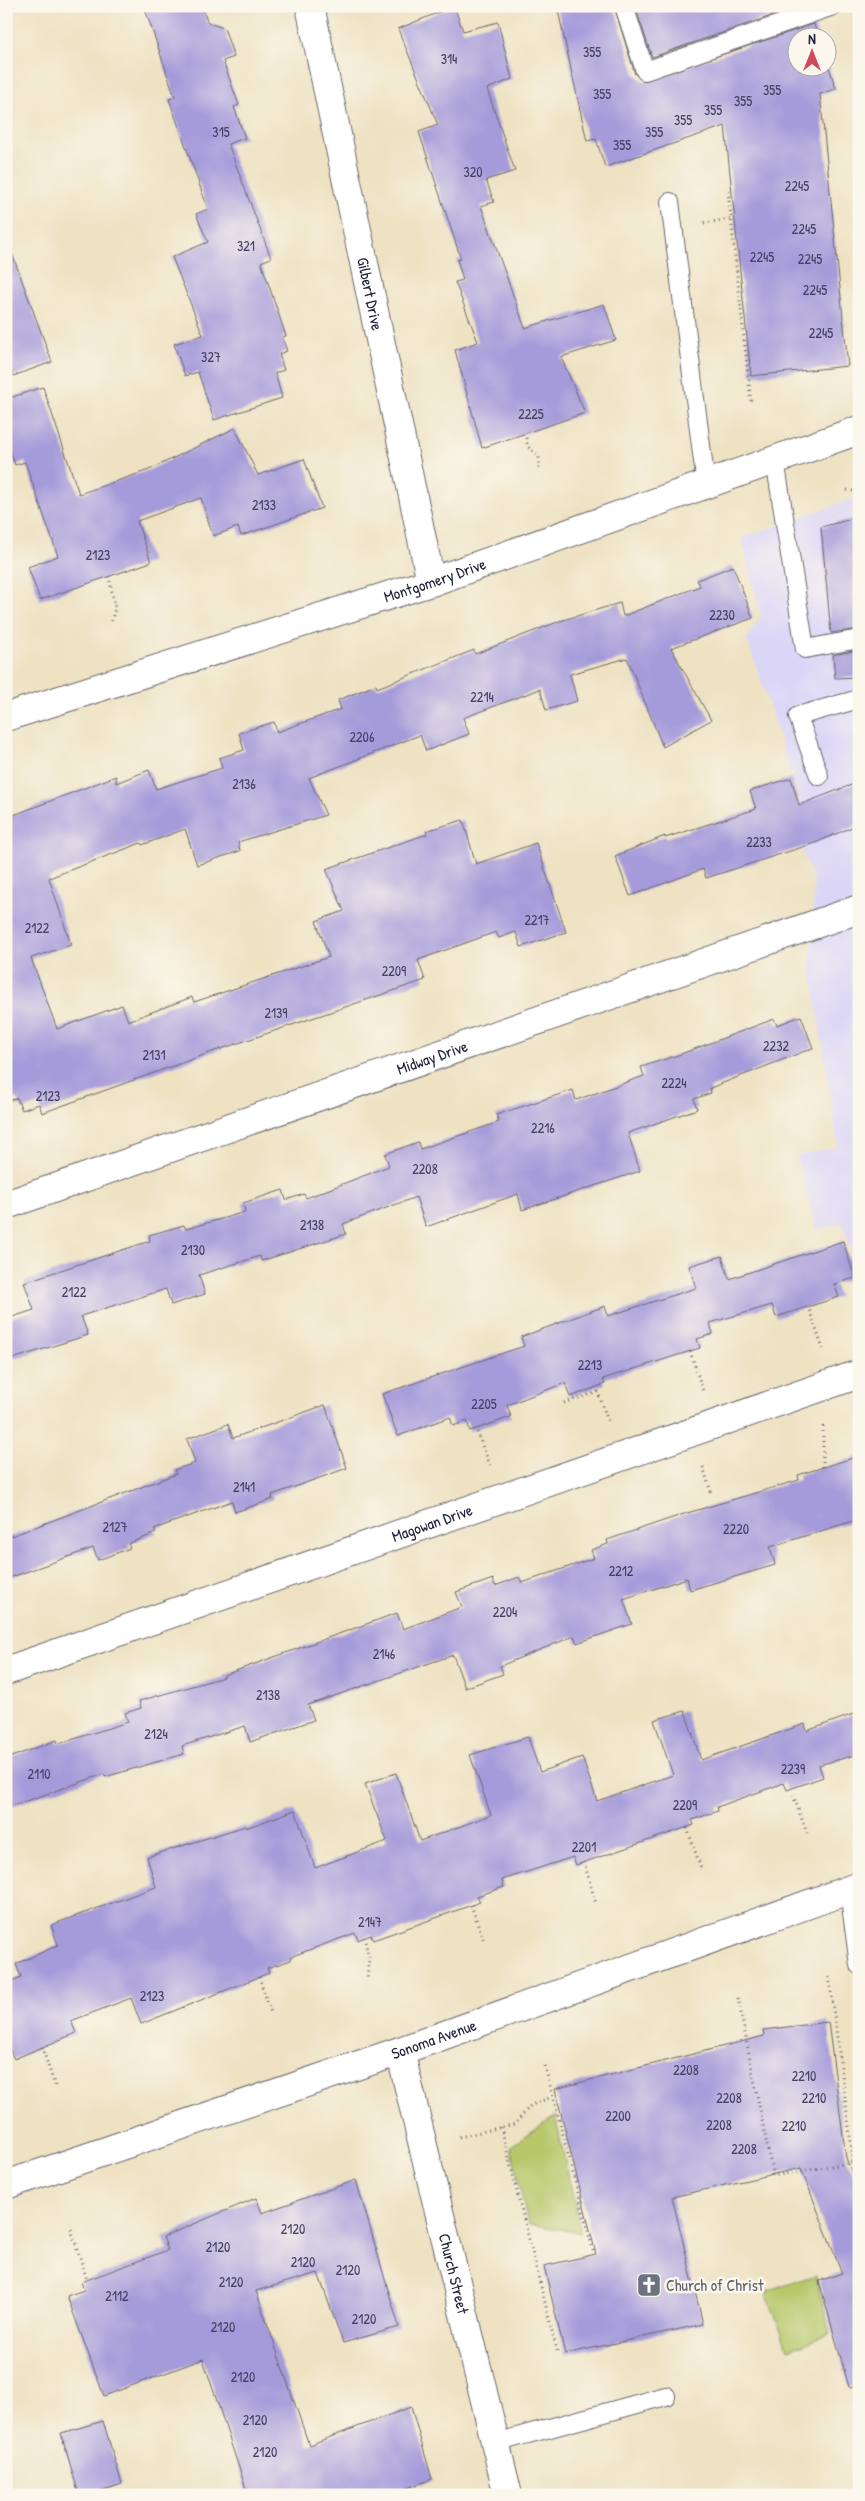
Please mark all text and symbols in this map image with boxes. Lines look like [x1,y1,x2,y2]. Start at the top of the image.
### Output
north arrow [788,28,838,78]
text: N [808,29,816,48]
house number: 355 [583,42,601,61]
house number: 314 [441,49,457,68]
house number: 355 [763,80,781,99]
house number: 355 [593,84,611,103]
house number: 355 [734,91,752,110]
house number: 355 [704,100,722,119]
house number: 355 [674,110,692,129]
house number: 315 [212,122,230,141]
house number: 355 [645,122,663,141]
house number: 355 [613,135,631,154]
house number: 320 [463,162,483,181]
house number: 2245 [785,176,809,195]
house number: 2245 [792,219,816,238]
house number: 321 [237,236,255,255]
house number: 2245 [750,247,774,266]
house number: 2245 [798,249,822,268]
street label: Gilbert Drive [352,255,389,333]
house number: 2245 [803,280,827,299]
house number: 2245 [809,323,833,342]
house number: 327 [201,347,221,366]
house number: 2225 [518,404,544,423]
house number: 2133 [252,495,276,514]
house number: 2123 [86,545,110,564]
street label: Montgomery Drive [381,552,489,607]
house number: 2230 [709,605,735,624]
house number: 2214 [470,687,494,706]
house number: 2206 [350,727,375,746]
house number: 2136 [232,774,256,793]
house number: 2233 [746,832,772,851]
house number: 2217 [524,910,550,929]
house number: 2122 [25,918,50,937]
house number: 2209 [382,961,406,980]
house number: 2139 [264,1003,288,1022]
street label: Midway Drive [394,1034,471,1080]
house number: 2232 [763,1036,789,1055]
house number: 2131 [143,1045,166,1064]
house number: 2224 [662,1073,686,1092]
house number: 2123 [36,1086,60,1105]
house number: 2216 [531,1118,555,1137]
house number: 2208 [412,1159,438,1178]
house number: 2138 [300,1215,324,1234]
house number: 2130 [181,1240,205,1259]
house number: 2122 [62,1282,87,1301]
house number: 2213 [578,1355,602,1374]
house number: 2205 [471,1394,497,1413]
house number: 2141 [233,1477,255,1496]
street label: Magowan Drive [389,1498,476,1547]
house number: 2127 [102,1517,128,1536]
house number: 2220 [723,1519,749,1538]
house number: 2212 [609,1561,634,1580]
house number: 2204 [493,1602,517,1621]
house number: 2146 [373,1644,396,1663]
house number: 2138 [256,1685,280,1704]
house number: 2124 [144,1724,168,1743]
house number: 2239 [781,1759,805,1778]
house number: 2110 [28,1764,51,1783]
house number: 2209 [673,1795,697,1814]
house number: 2201 [572,1837,596,1856]
house number: 2147 [358,1912,382,1931]
house number: 2123 [140,1986,164,2005]
street label: Sonoma Avenue [388,2013,480,2064]
house number: 2208 [673,2060,699,2079]
house number: 2210 [792,2066,816,2085]
house number: 2208 [716,2088,742,2107]
house number: 2210 [802,2088,826,2107]
house number: 2200 [605,2106,631,2125]
house number: 2208 [706,2115,732,2134]
house number: 2210 [782,2116,806,2135]
house number: 2208 [731,2139,757,2158]
house number: 2120 [281,2219,305,2238]
street label: Church Street [434,2231,475,2316]
house number: 2120 [206,2237,230,2256]
house number: 2120 [291,2252,315,2271]
house number: 2120 [336,2260,360,2279]
house number: 2120 [219,2272,243,2291]
church icon: Church of Christ [636,2272,662,2298]
place label: Church of Christ [666,2274,764,2296]
house number: 2112 [105,2286,129,2305]
house number: 2120 [352,2309,376,2328]
house number: 2120 [211,2317,235,2336]
house number: 2120 [231,2367,255,2386]
house number: 2120 [243,2410,267,2429]
house number: 2120 [253,2442,277,2461]

